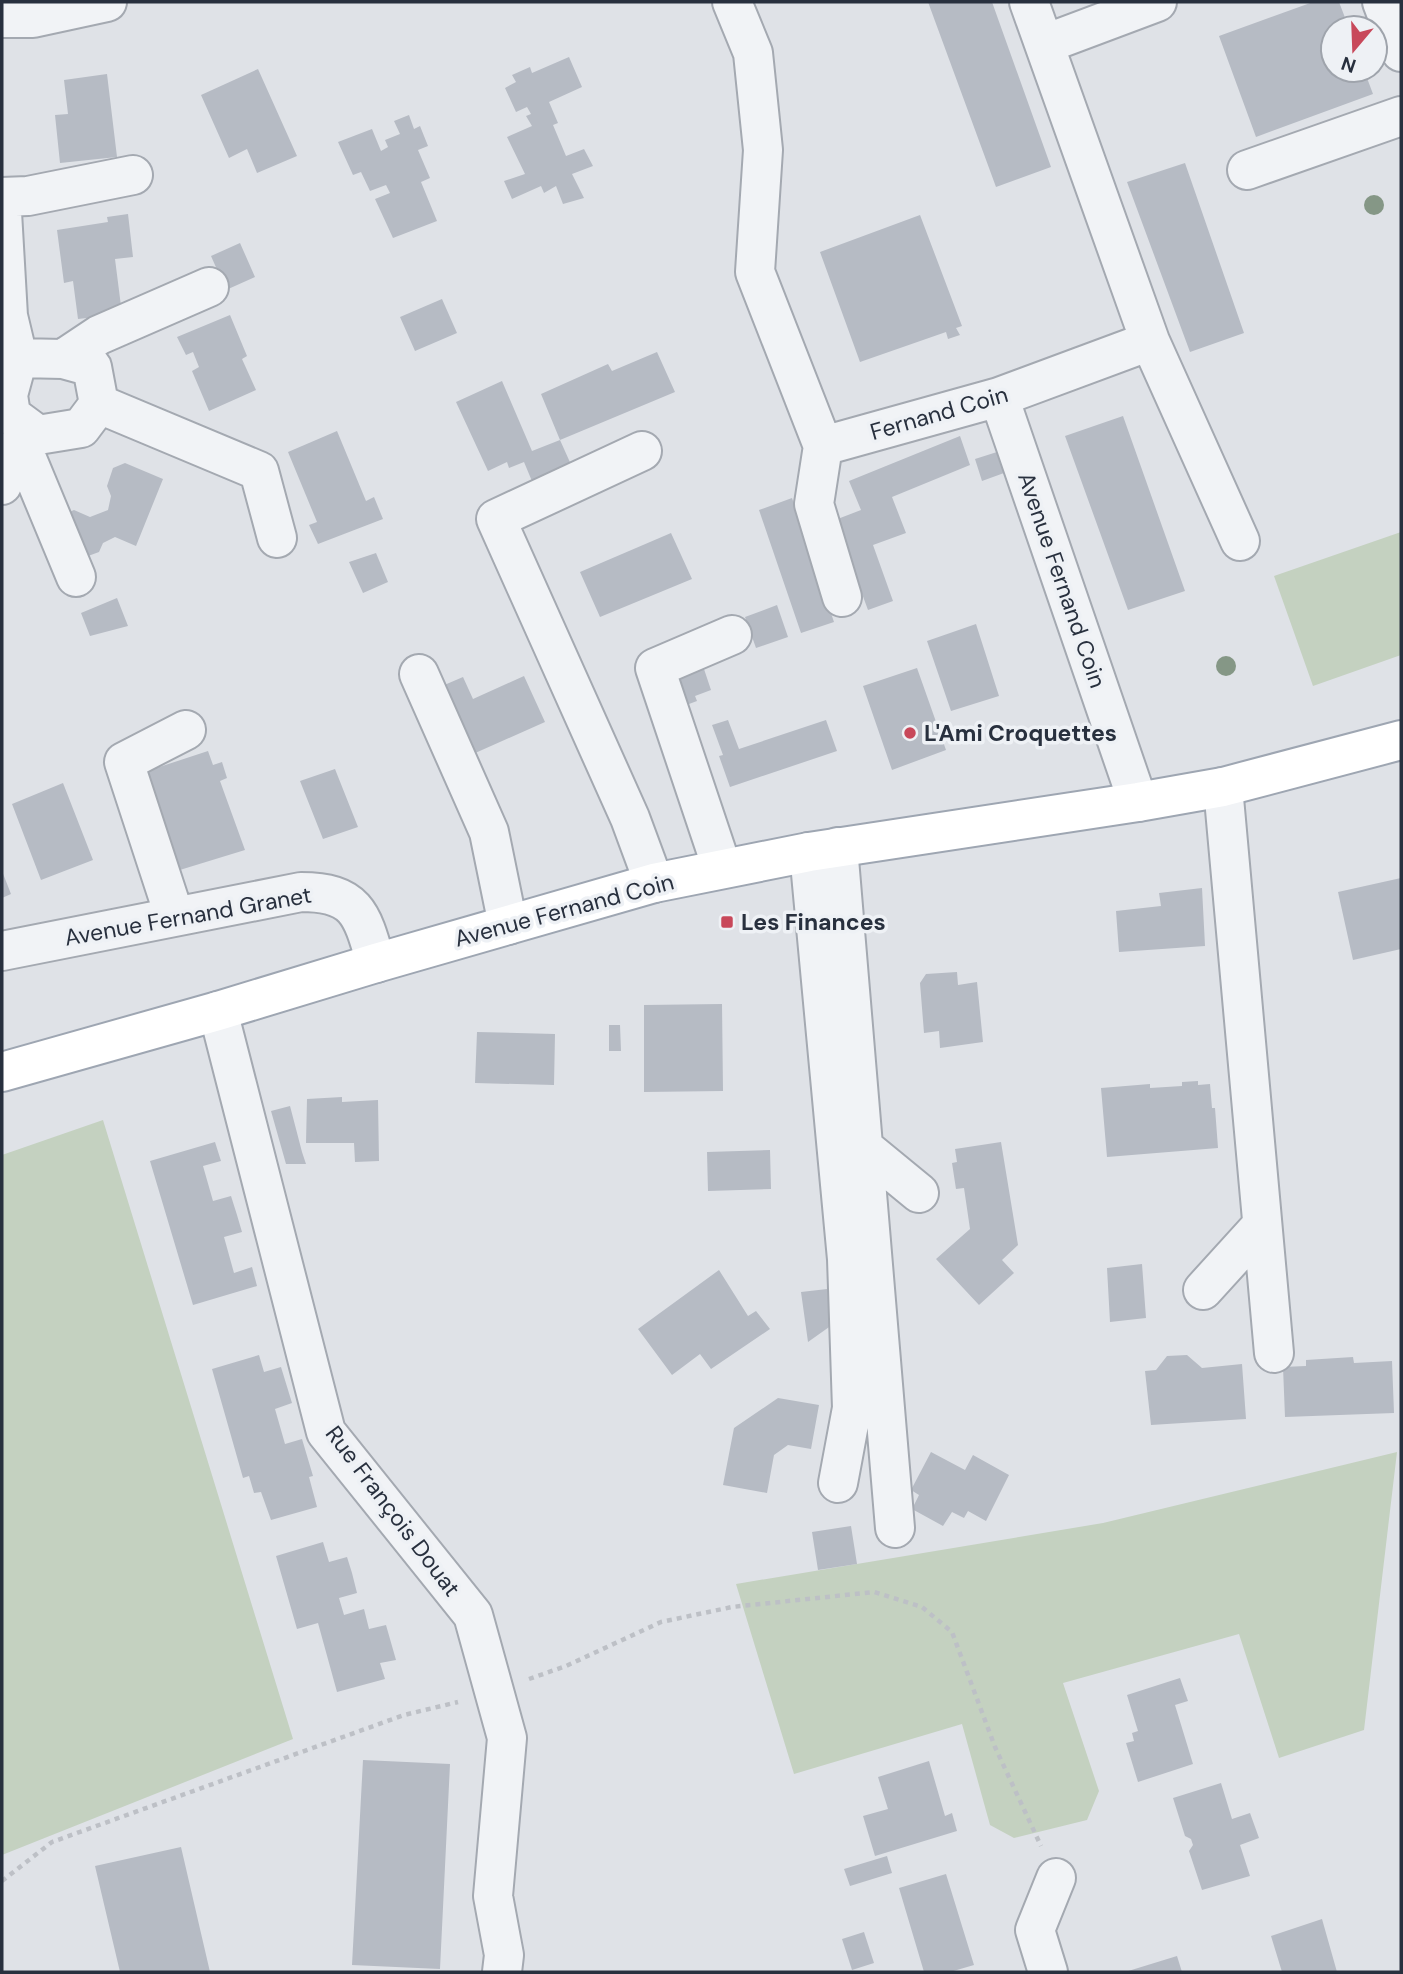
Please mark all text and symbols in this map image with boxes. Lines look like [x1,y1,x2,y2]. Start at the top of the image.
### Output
north arrow [1319,14,1389,84]
text: N [1338,51,1359,79]
street label: Fernand Coin [867,379,1011,447]
street label: Avenue Fernand Coin [1011,468,1113,692]
place label: L'Ami Croquettes [924,718,1117,748]
marker: L'Ami Croquettes [902,725,918,741]
street label: Avenue Fernand Coin [451,866,677,954]
street label: Avenue Fernand Granet [62,879,314,953]
place label: Les Finances [741,907,886,937]
marker: Les Finances [719,914,735,930]
street label: Rue François Douat [319,1420,467,1602]

